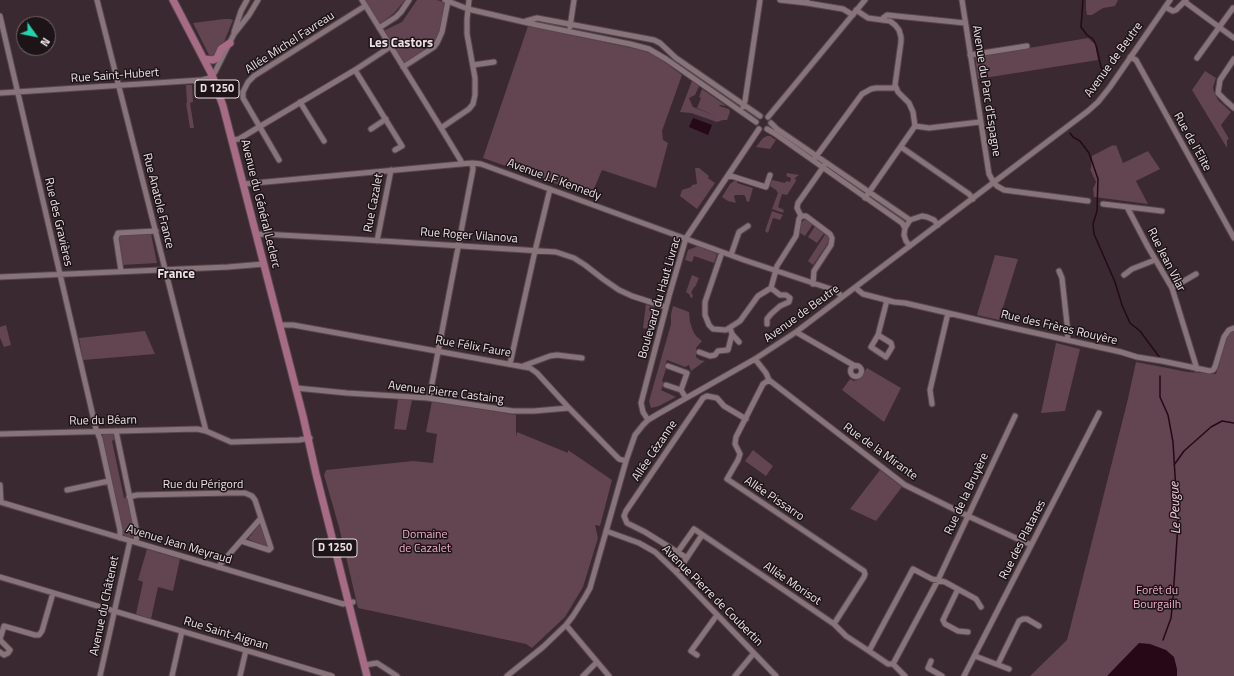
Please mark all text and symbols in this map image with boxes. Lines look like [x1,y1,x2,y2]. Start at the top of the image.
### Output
street label: Allée Michel Favreau [243,9,337,77]
north arrow [16,16,56,56]
street label: Avenue de Beutre [1082,20,1146,100]
street label: Avenue du Parc d'Espagne [969,24,1003,158]
text: N [36,34,54,50]
district label: Les Castors [369,36,433,52]
street label: Rue Saint-Hubert [70,66,160,86]
road number: D 1250 [195,80,239,98]
street label: Rue de l'Elite [1170,110,1214,174]
street label: Avenue du Général Leclerc [237,138,283,270]
street label: Rue Anatole France [139,152,177,250]
street label: Avenue J.F Kennedy [505,156,603,204]
street label: Rue Cazalet [361,172,387,234]
street label: Rue des Gravières [41,176,75,268]
street label: Rue Roger Vilanova [420,225,518,247]
street label: Rue Jean Vilar [1144,226,1188,294]
street label: Boulevard du Haut Livrac [636,236,684,360]
district label: France [157,267,195,283]
street label: Avenue de Beutre [762,282,842,346]
street label: Rue des Frères Rouyère [999,308,1119,348]
street label: Rue Félix Faure [434,333,512,361]
street label: Avenue Pierre Castaing [387,379,505,407]
street label: Rue du Béarn [69,413,137,429]
street label: Allée Cézanne [629,418,681,484]
street label: Rue de la Mirante [840,420,920,484]
street label: Rue de la Bruyère [942,451,992,537]
street label: Allée Pissarro [741,474,807,524]
street label: Rue du Périgord [163,478,243,492]
water label: Le Peugue [1167,482,1185,534]
street label: Rue des Platanes [997,498,1049,582]
street label: Avenue Jean Meyraud [125,522,233,568]
park label: Domaine de Cazalet [399,528,451,556]
road number: D 1250 [313,539,357,557]
street label: Avenue Pierre de Coubertin [659,543,765,649]
street label: Avenue du Châtenet [87,555,123,657]
street label: Allée Morisot [760,559,824,609]
park label: Forêt du Bourgailh [1133,584,1181,612]
street label: Rue Saint-Aignan [182,614,270,654]

